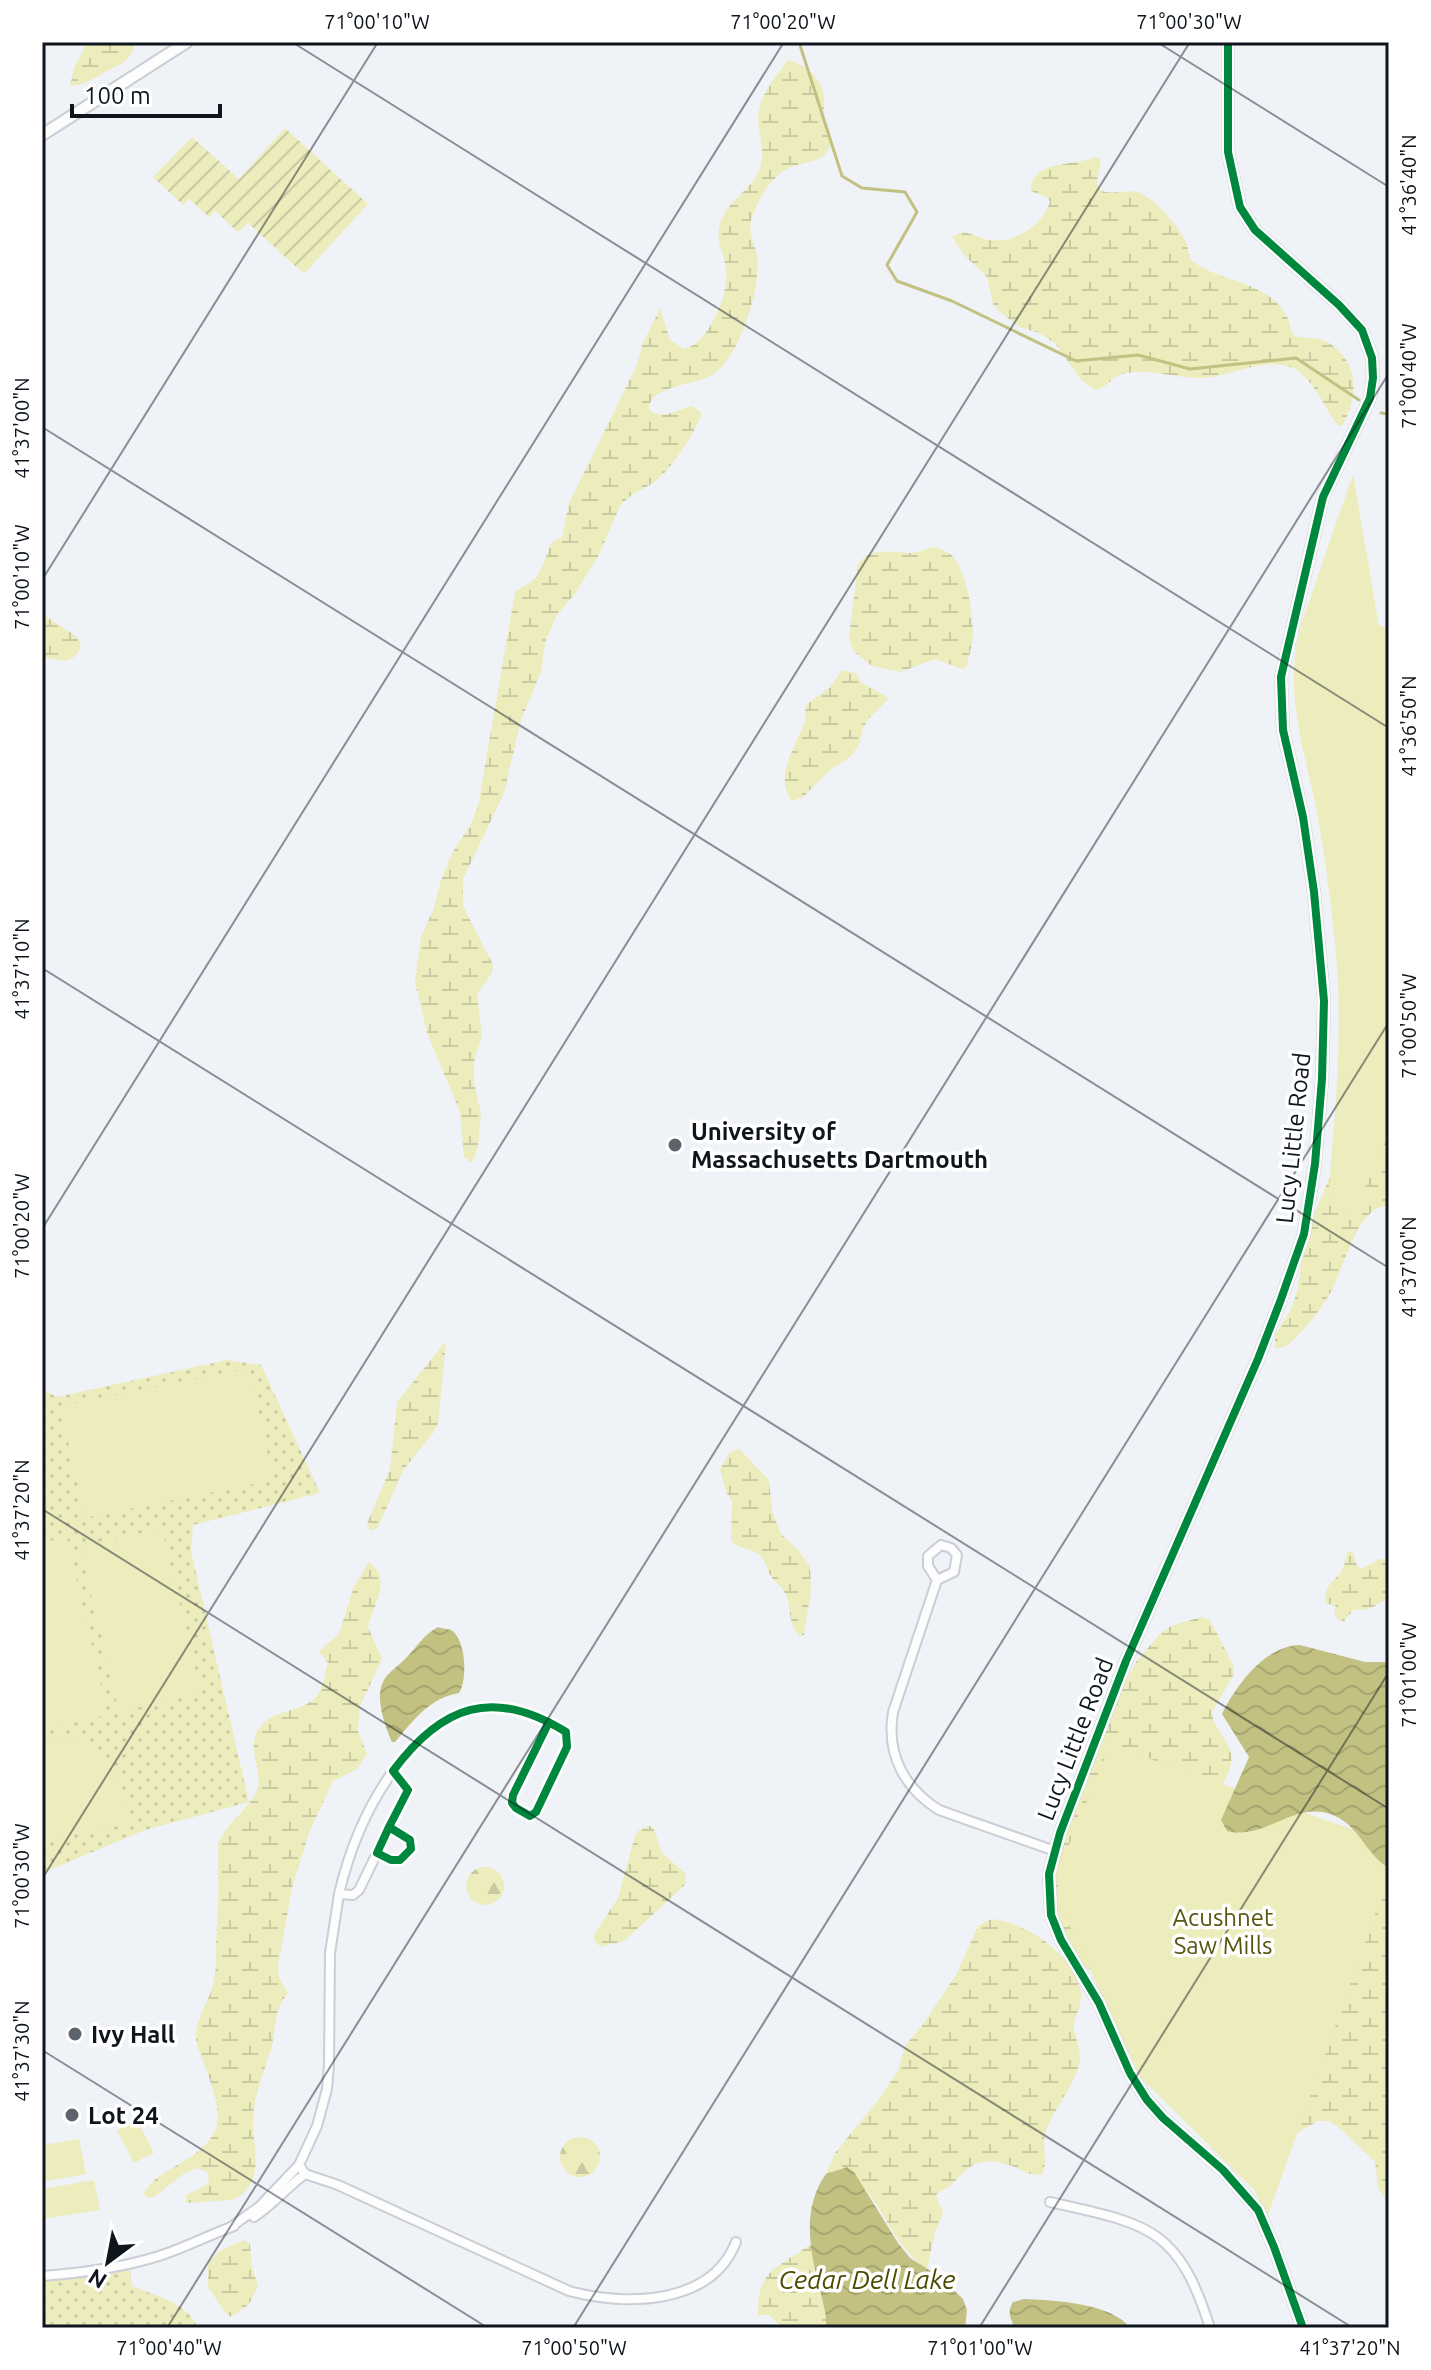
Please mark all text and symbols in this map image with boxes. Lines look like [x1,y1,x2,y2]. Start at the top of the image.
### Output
text: 71°00'10"W [324,10,430,33]
text: 71°00'20"W [730,10,836,33]
text: 71°00'30"W [1136,10,1242,33]
scale bar [72,68,220,118]
text: 100 m [84,82,151,109]
text: 41°36'40"N [1397,134,1420,236]
text: 71°00'40"W [1397,323,1420,429]
text: 41°37'00"N [10,377,33,479]
text: 71°00'10"W [10,524,33,630]
text: 41°36'50"N [1397,675,1420,777]
text: 41°37'10"N [10,918,33,1020]
text: 71°00'50"W [1397,973,1420,1079]
street label: Lucy Little Road [1271,1051,1315,1225]
place label: University of Massachusetts Dartmouth [691,1118,988,1173]
marker: University of Massachusetts Dartmouth [666,1136,684,1154]
text: 71°00'20"W [10,1173,33,1279]
text: 41°37'00"N [1397,1216,1420,1318]
text: 41°37'20"N [10,1459,33,1561]
text: 71°01'00"W [1397,1622,1420,1728]
street label: Lucy Little Road [1032,1654,1118,1824]
text: 71°00'30"W [10,1823,33,1929]
park label: Acushnet Saw Mills [1173,1904,1274,1959]
text: 41°37'30"N [10,2000,33,2102]
place label: Ivy Hall [91,2021,175,2048]
marker: Ivy Hall [66,2025,84,2043]
place label: Lot 24 [88,2102,159,2129]
marker: Lot 24 [63,2106,81,2124]
north arrow [68,2222,148,2302]
text: N [84,2264,111,2294]
water label: Cedar Dell Lake [779,2265,955,2294]
text: 71°00'40"W [116,2336,222,2359]
text: 71°00'50"W [521,2336,627,2359]
text: 71°01'00"W [927,2336,1033,2359]
text: 41°37'20"N [1299,2336,1401,2359]

